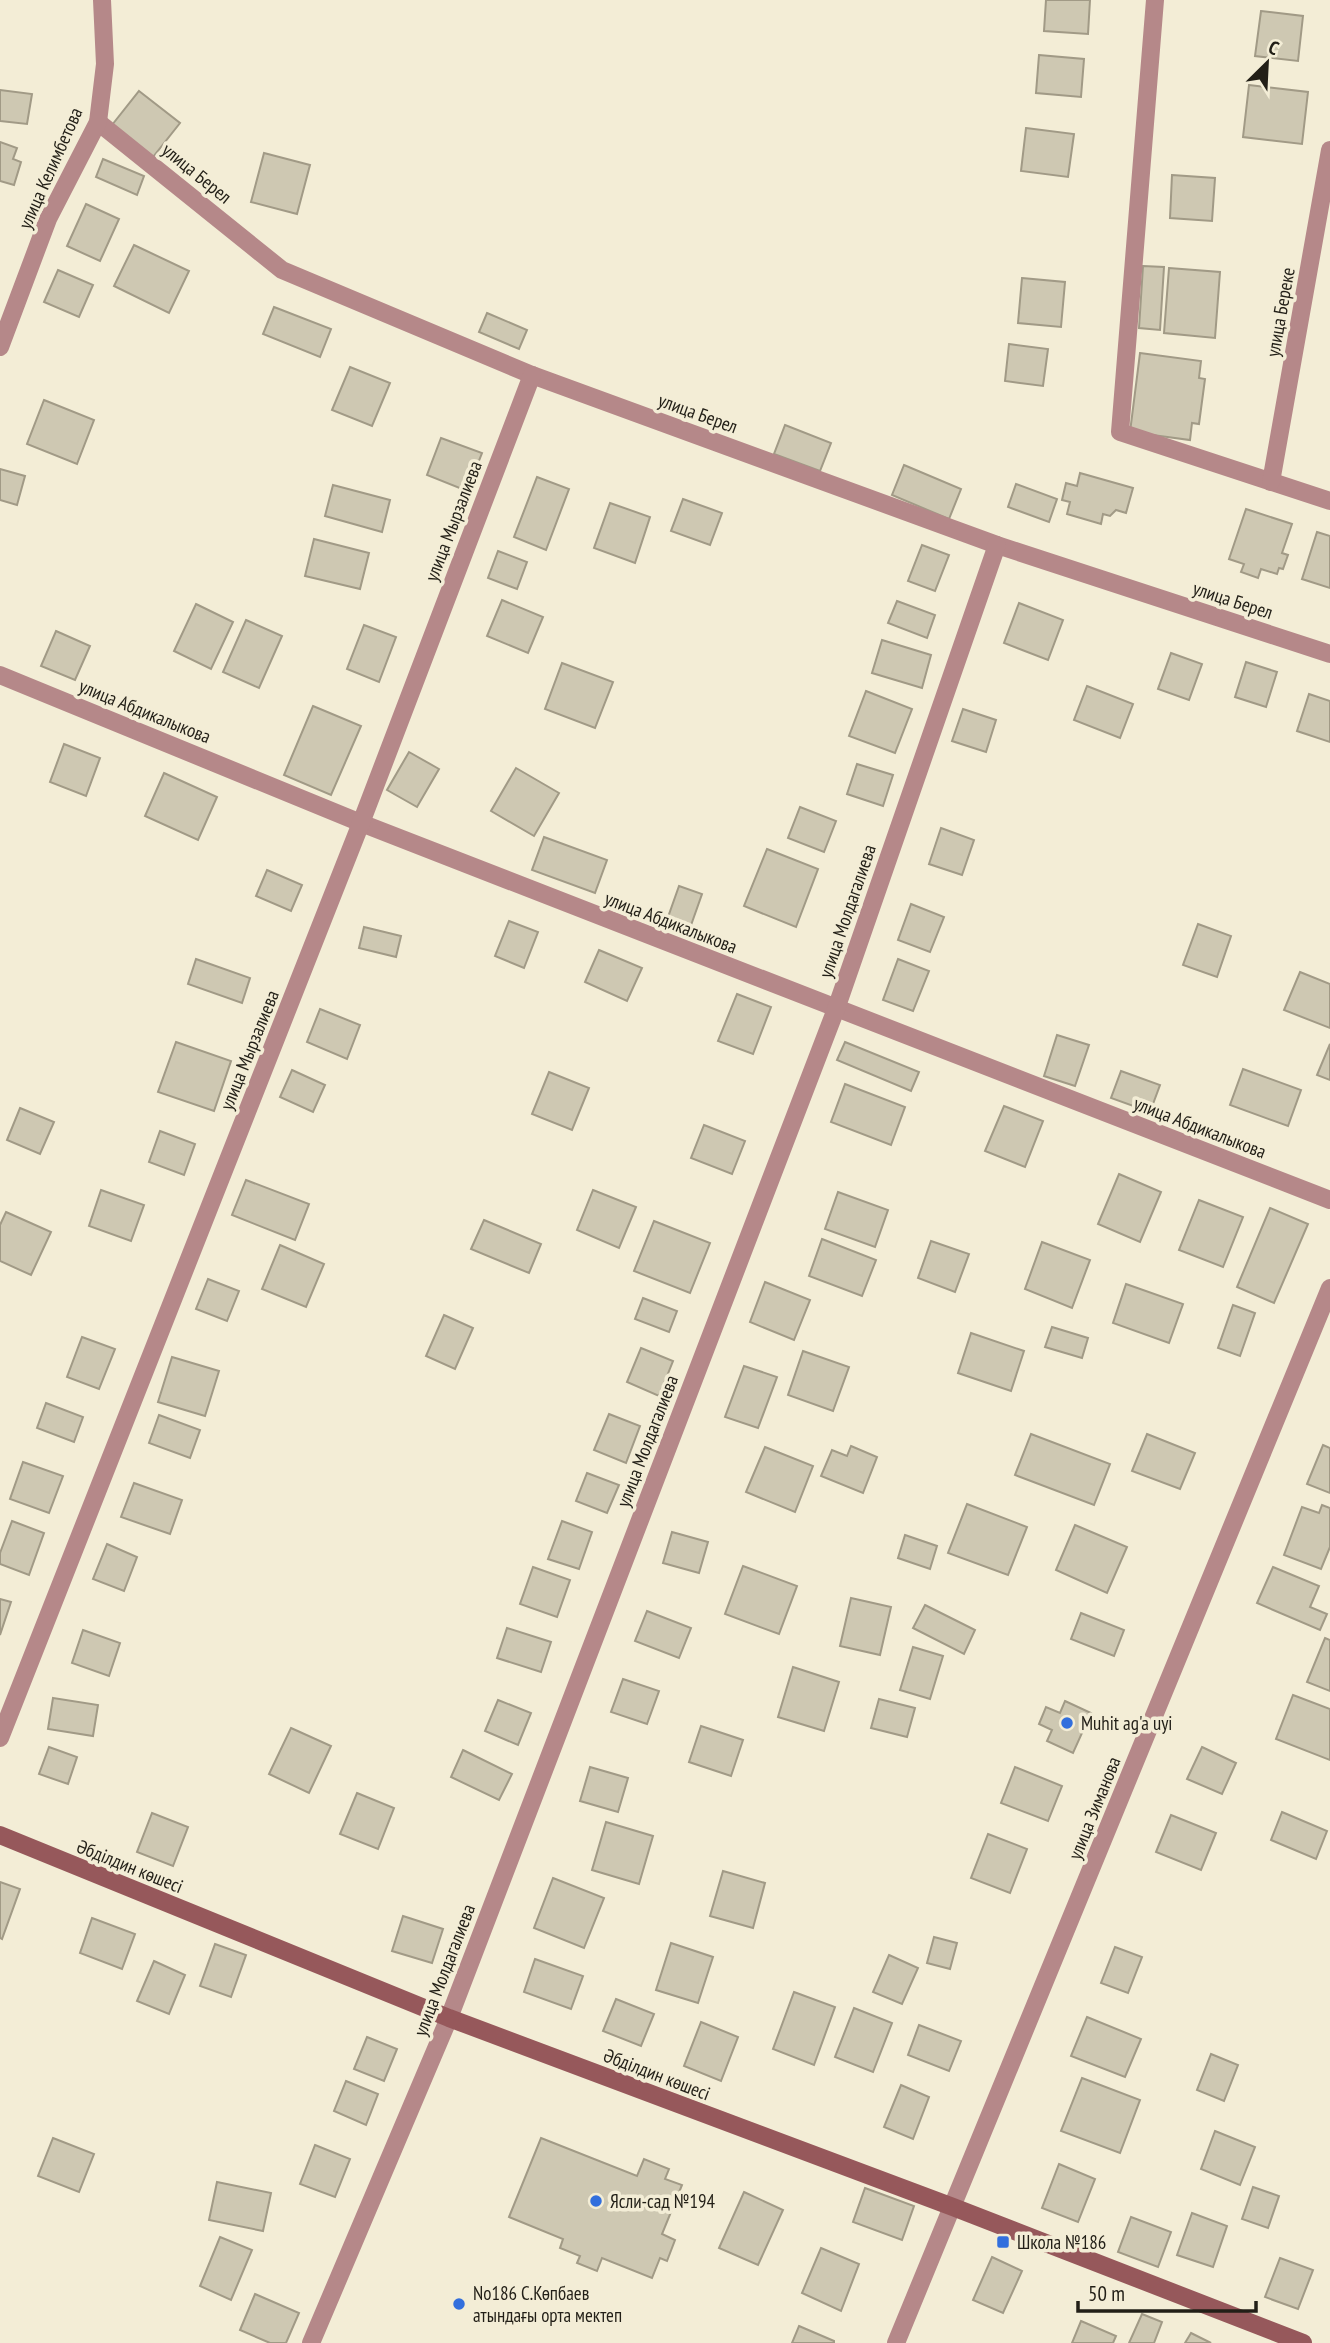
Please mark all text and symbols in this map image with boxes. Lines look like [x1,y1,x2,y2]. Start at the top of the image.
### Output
north arrow [1232,28,1302,98]
text: С [1265,35,1283,60]
street label: улица Келимбетова [13,104,87,232]
street label: улица Берел [157,138,237,208]
street label: улица Береке [1260,265,1300,359]
street label: улица Берел [655,388,741,438]
street label: улица Мырзалиева [419,457,487,585]
street label: улица Берел [1190,576,1276,624]
street label: улица Абдикалыкова [76,674,214,748]
street label: улица Молдагалиева [813,841,881,981]
street label: улица Абдикалыкова [601,886,741,958]
street label: улица Мырзалиева [214,987,284,1113]
street label: улица Абдикалыкова [1130,1091,1270,1163]
street label: улица Молдагалиева [611,1372,683,1510]
place label: Muhit ag'a uyi [1081,1711,1173,1735]
marker: Muhit ag'a uyi [1059,1715,1075,1731]
street label: улица Зиманова [1062,1753,1126,1863]
street label: Әбділдин көшесі [73,1834,187,1898]
street label: улица Молдагалиева [408,1901,480,2039]
street label: Әбділдин көшесі [600,2043,714,2105]
place label: Ясли-сад №194 [610,2189,716,2213]
marker: Ясли-сад №194 [588,2193,604,2209]
place label: Школа №186 [1017,2230,1106,2254]
marker: Школа №186 [995,2234,1011,2250]
scale bar [1078,2270,1256,2314]
text: 50 m [1088,2280,1125,2307]
place label: No186 С.Көпбаев атындағы орта мектеп [473,2281,622,2327]
marker: No186 С.Көпбаев атындағы орта мектеп [451,2296,467,2312]

